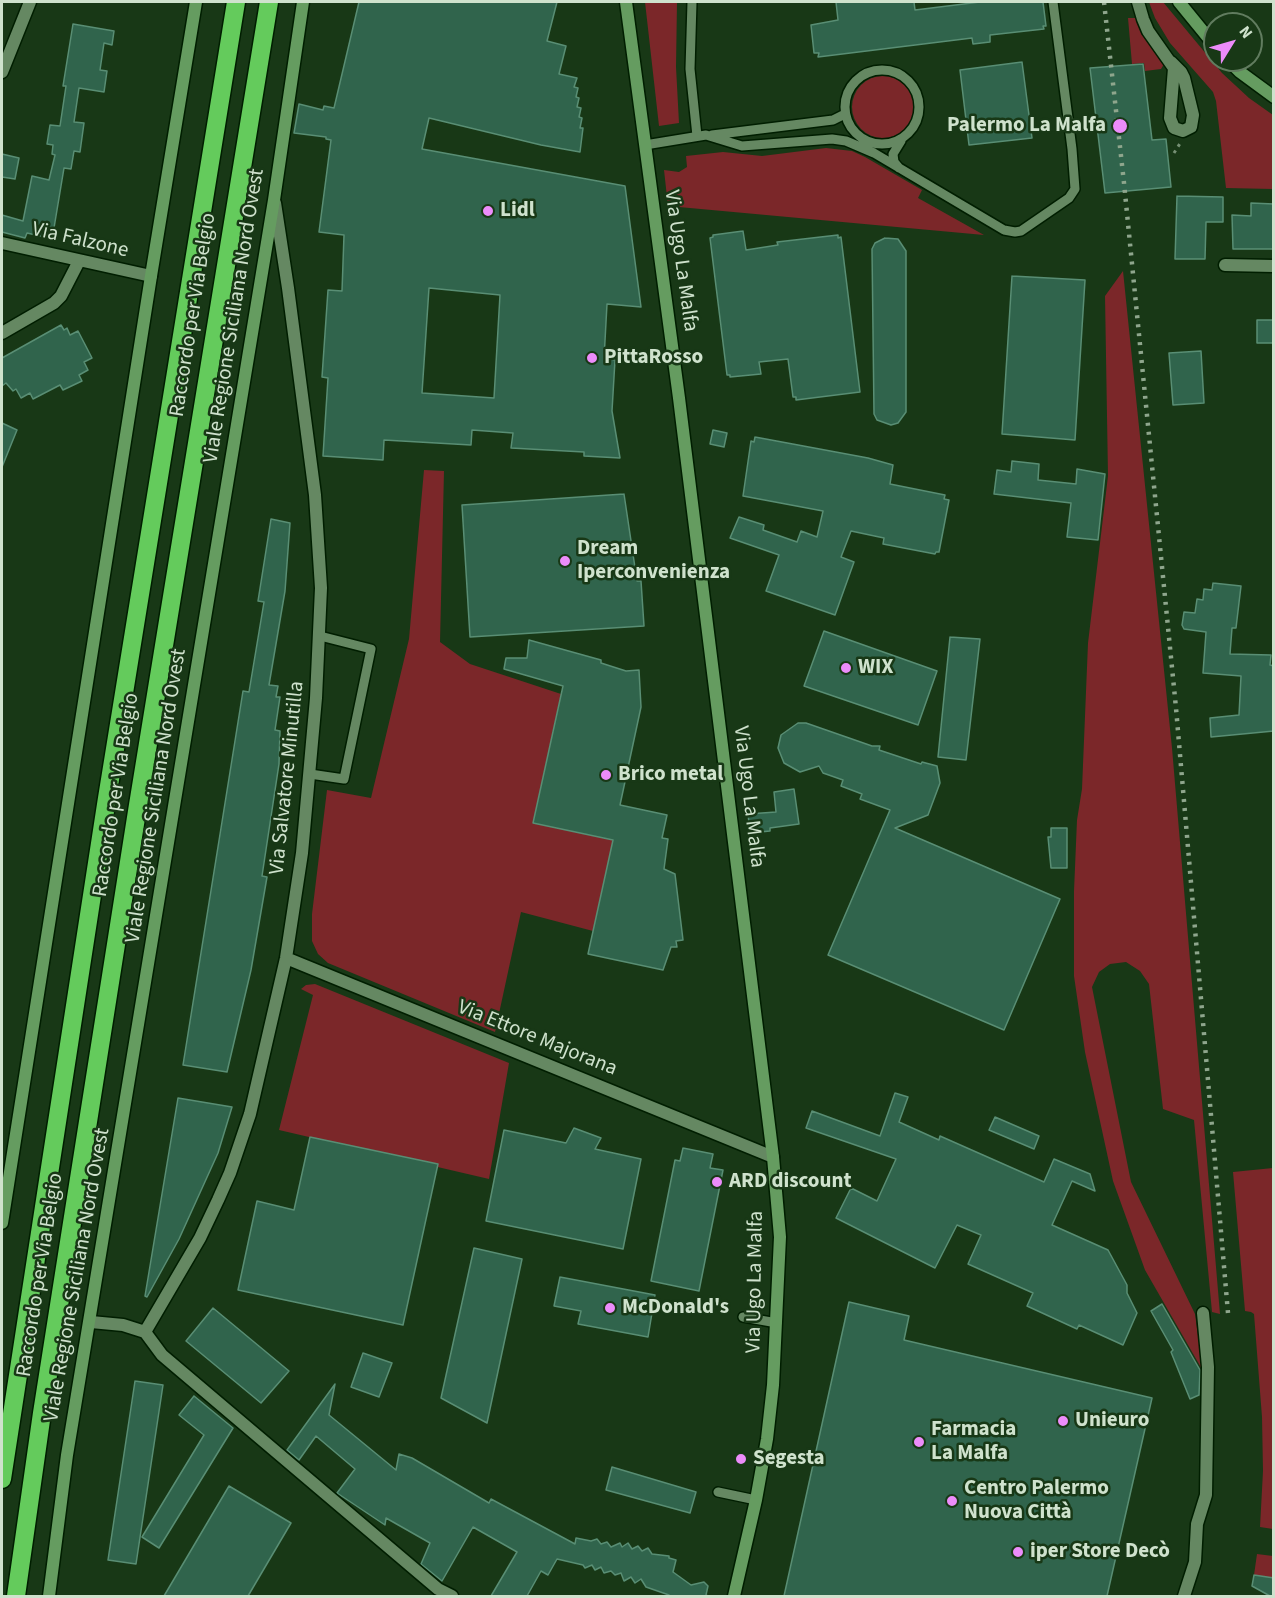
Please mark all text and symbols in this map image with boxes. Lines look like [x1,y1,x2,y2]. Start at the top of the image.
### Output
north arrow [1203,12,1263,72]
text: N [1234,21,1258,43]
place label: Palermo La Malfa [947,113,1106,139]
marker: Palermo La Malfa [1111,117,1129,135]
street label: Viale Regione Siciliana Nord Ovest [199,167,271,465]
street label: Via Ugo La Malfa [658,189,702,333]
place label: Lidl [500,198,535,224]
marker: Lidl [481,204,495,218]
street label: Raccordo per Via Belgio [165,211,223,419]
street label: Via Falzone [29,218,131,264]
place label: PittaRosso [604,345,703,371]
marker: PittaRosso [585,351,599,365]
place label: Dream Iperconvenienza [577,536,730,586]
marker: Dream Iperconvenienza [558,554,572,568]
street label: Viale Regione Siciliana Nord Ovest [121,647,193,945]
place label: WIX [858,655,893,681]
marker: WIX [839,661,853,675]
street label: Via Salvatore Minutilla [265,680,311,876]
street label: Raccordo per Via Belgio [88,691,146,899]
street label: Via Ugo La Malfa [727,725,769,869]
place label: Brico metal [618,762,723,788]
marker: Brico metal [599,768,613,782]
street label: Via Ettore Majorana [454,996,620,1082]
street label: Viale Regione Siciliana Nord Ovest [40,1126,116,1424]
place label: ARD discount [729,1169,851,1195]
street label: Raccordo per Via Belgio [12,1171,70,1379]
marker: ARD discount [710,1175,724,1189]
street label: Via Ugo La Malfa [742,1211,770,1353]
place label: McDonald's [622,1295,729,1321]
marker: McDonald's [603,1301,617,1315]
place label: Unieuro [1075,1408,1149,1434]
marker: Unieuro [1056,1414,1070,1428]
place label: Farmacia La Malfa [931,1417,1016,1467]
marker: Farmacia La Malfa [912,1435,926,1449]
place label: Segesta [753,1446,825,1472]
marker: Segesta [734,1452,748,1466]
place label: Centro Palermo Nuova Città [964,1476,1109,1526]
marker: Centro Palermo Nuova Città [945,1494,959,1508]
place label: iper Store Decò [1030,1539,1170,1565]
marker: iper Store Decò [1011,1545,1025,1559]

